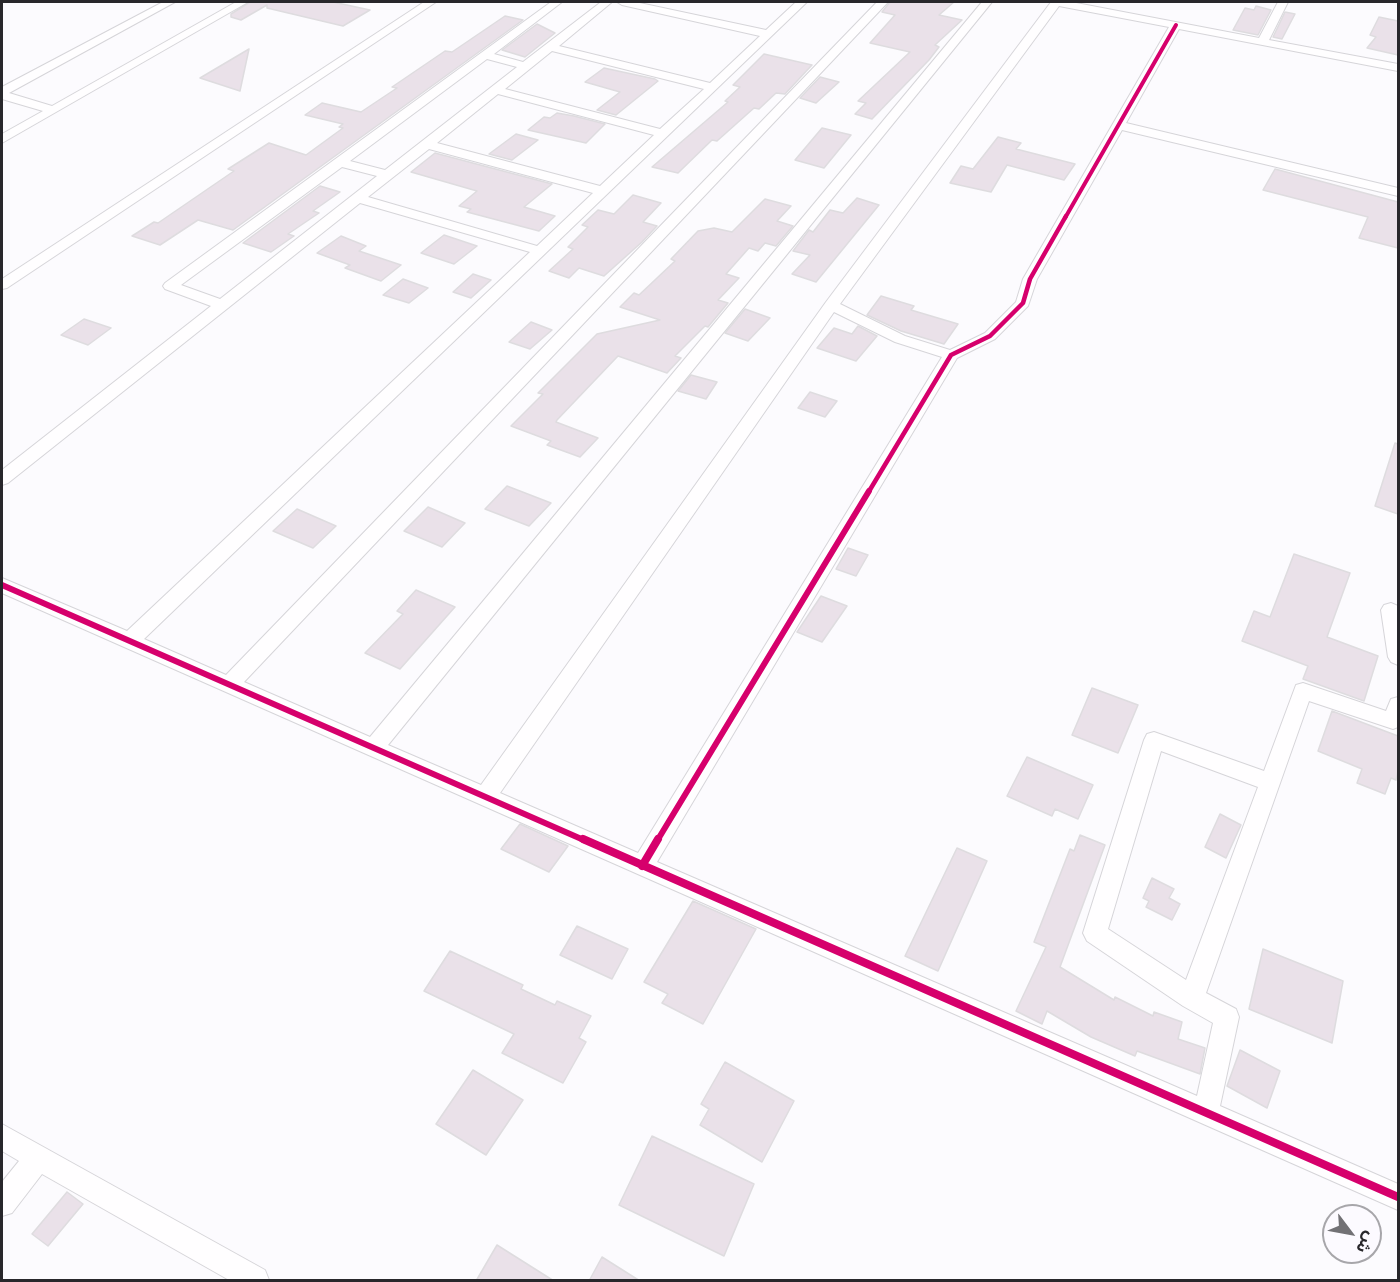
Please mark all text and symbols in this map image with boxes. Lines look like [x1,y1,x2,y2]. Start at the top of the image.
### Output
north arrow [1322,1204,1382,1264]
text: ش [1352,1228,1380,1257]

